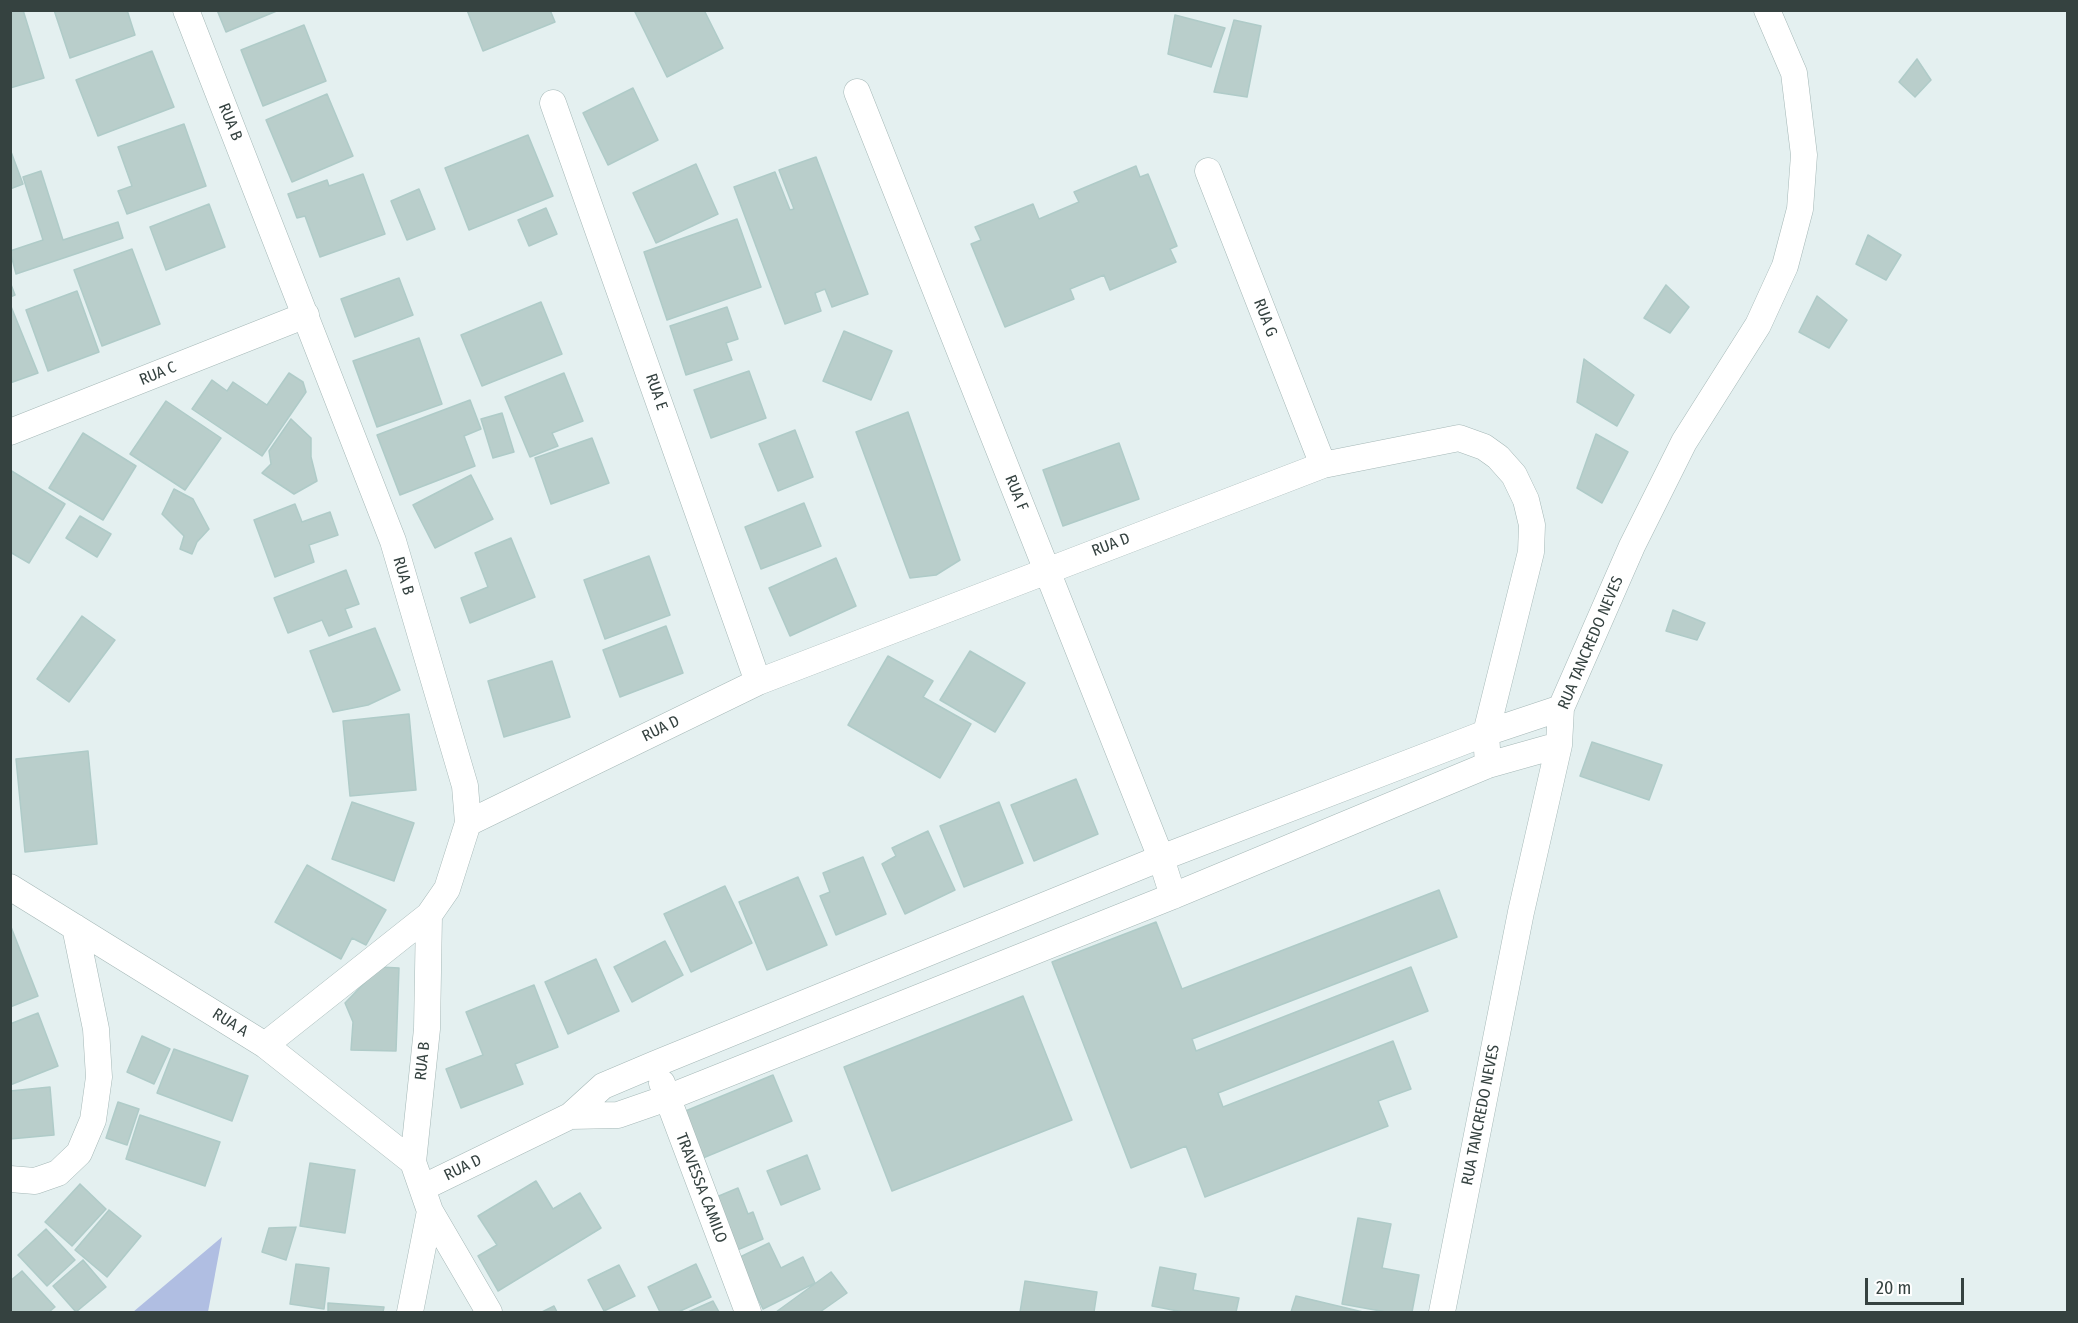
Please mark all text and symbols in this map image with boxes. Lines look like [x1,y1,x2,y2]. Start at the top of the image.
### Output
street label: RUA B [214,100,246,144]
street label: RUA G [1249,296,1281,340]
street label: RUA C [137,358,179,390]
street label: RUA E [641,371,671,413]
street label: RUA F [1000,472,1032,514]
street label: RUA D [1089,529,1133,561]
street label: RUA B [388,555,418,597]
street label: RUA TANCREDO NEVES [1554,573,1628,713]
street label: RUA D [639,712,683,746]
street label: RUA A [209,1005,251,1041]
street label: RUA B [411,1041,435,1081]
street label: RUA TANCREDO NEVES [1458,1043,1504,1187]
street label: TRAVESSA CAMILO [671,1130,731,1246]
street label: RUA D [441,1151,485,1185]
scale bar [1868,1266,1967,1304]
text: 20 m [1876,1277,1911,1299]

